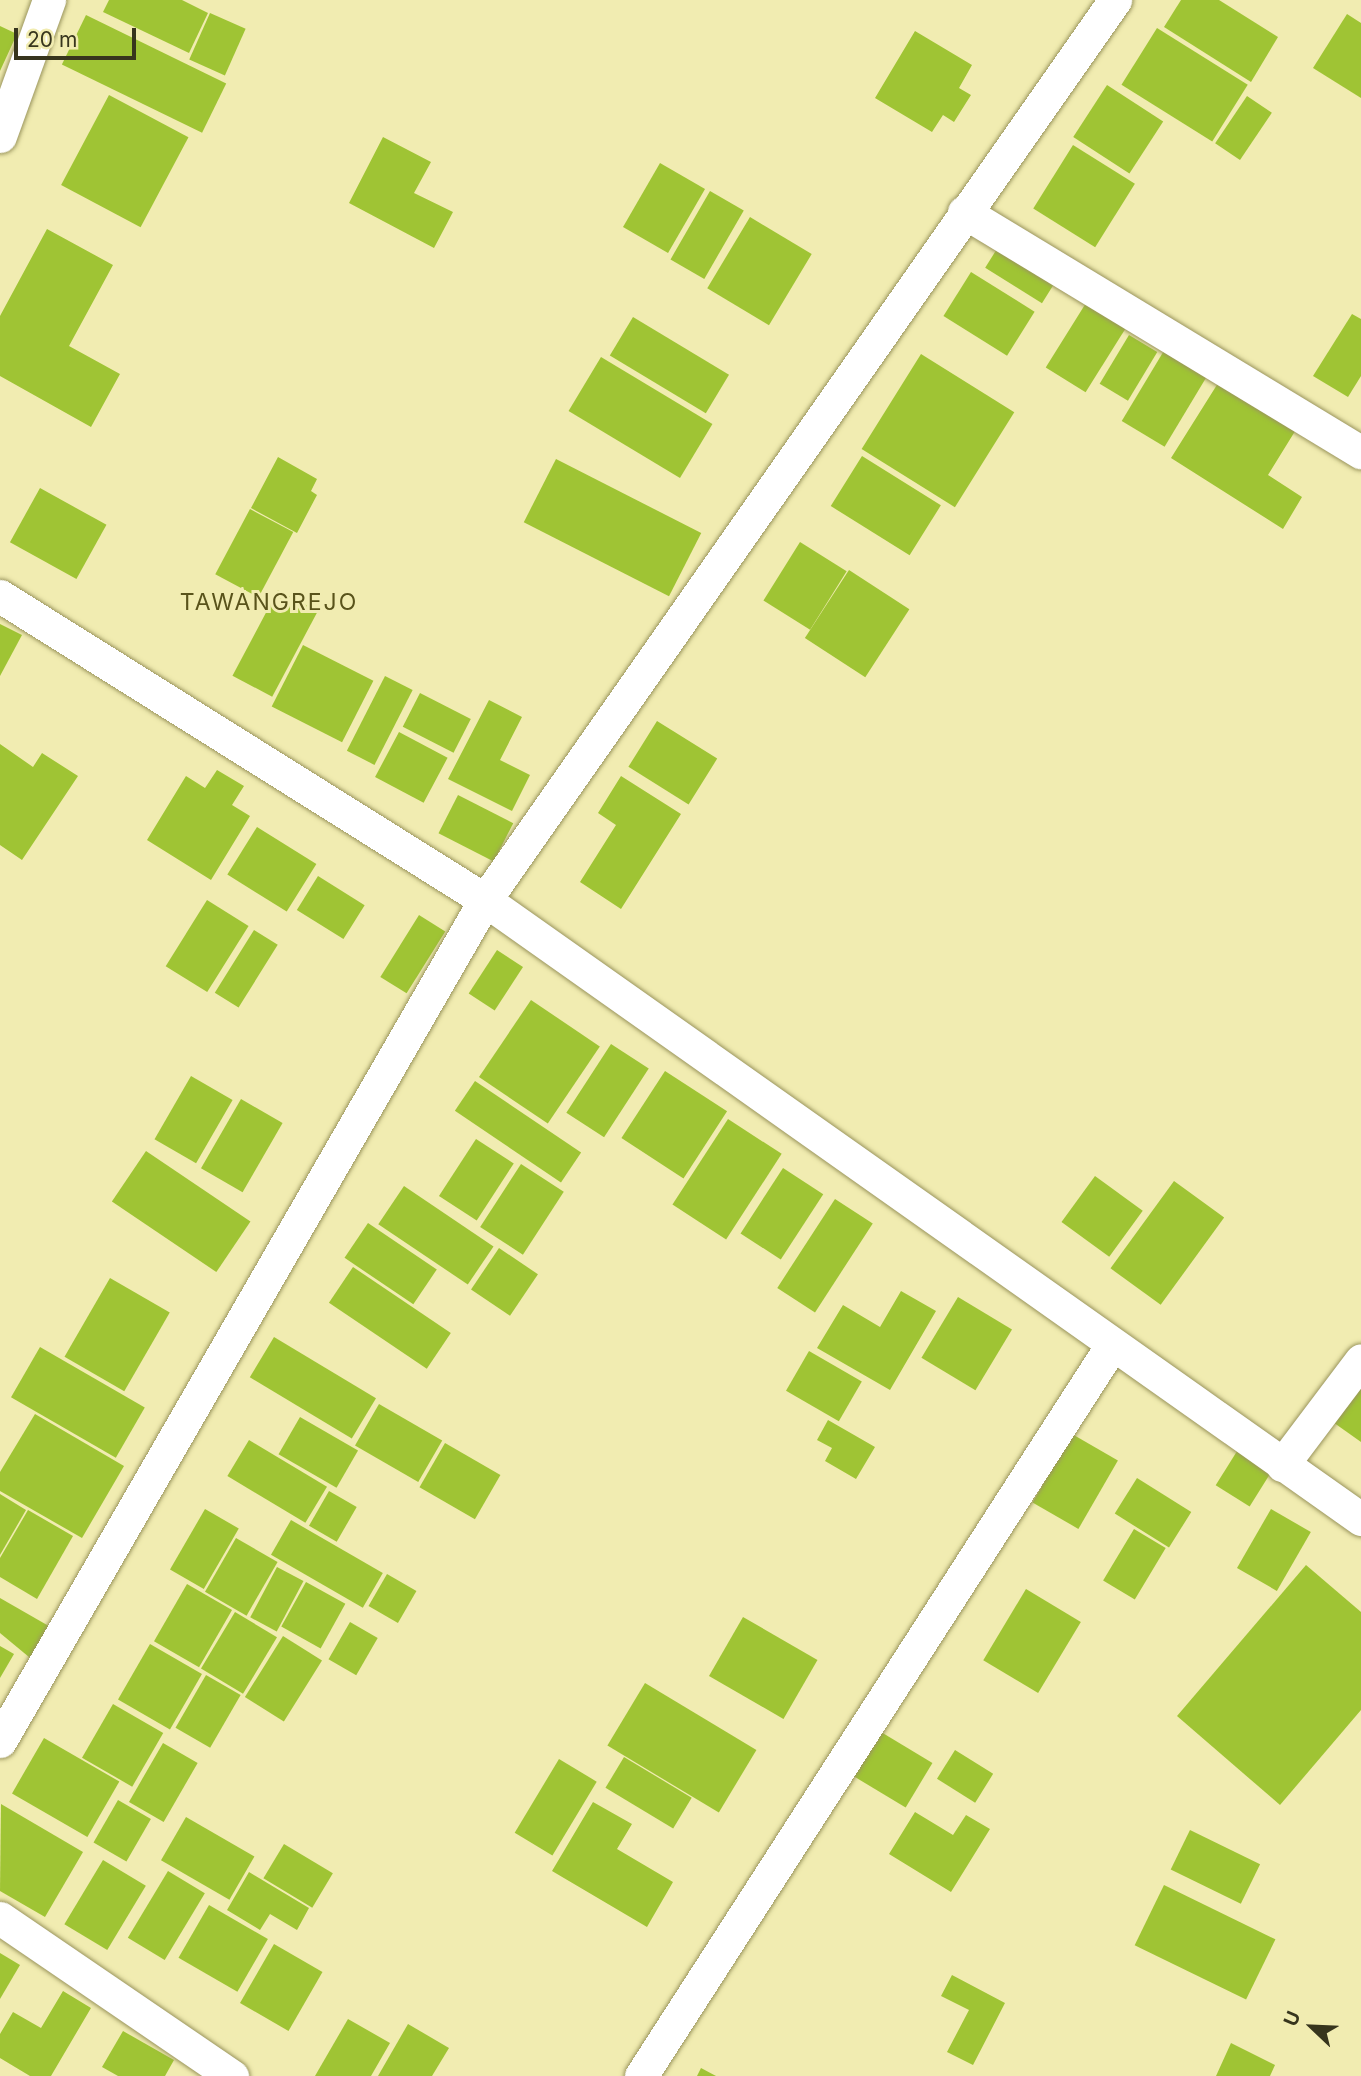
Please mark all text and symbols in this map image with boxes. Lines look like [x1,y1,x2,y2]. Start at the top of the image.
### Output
scale bar [18,14,140,58]
text: 20 m [27,27,77,52]
district label: TAWANGREJO [181,588,357,616]
north arrow [1277,1992,1347,2062]
text: U [1279,2008,1306,2030]

